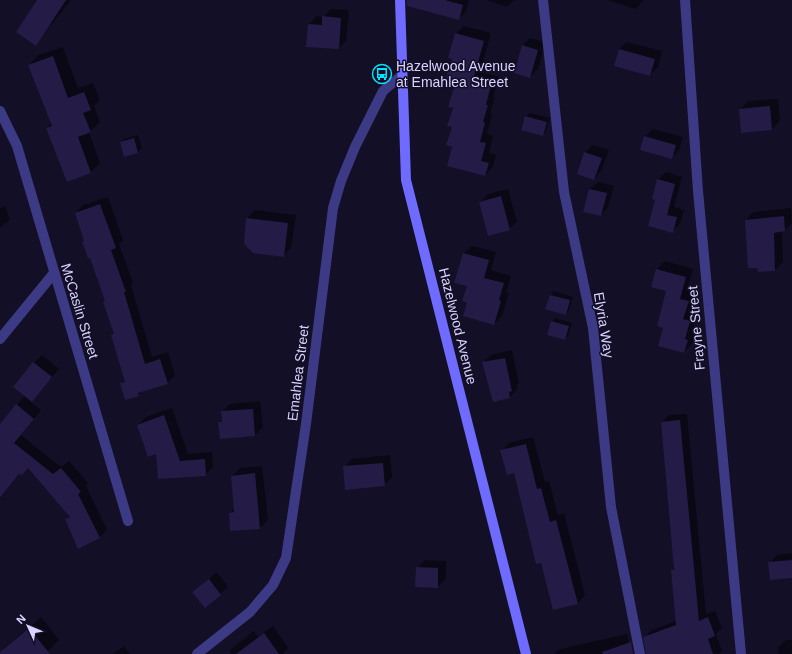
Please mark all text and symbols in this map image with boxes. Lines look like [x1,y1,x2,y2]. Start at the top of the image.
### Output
place label: Hazelwood Avenue at Emahlea Street [396,58,516,90]
bus stop icon: Hazelwood Avenue at Emahlea Street [371,63,393,85]
street label: McCaslin Street [58,261,102,361]
street label: Hazelwood Avenue [436,266,480,386]
street label: Frayne Street [684,285,708,371]
street label: Elyria Way [591,291,617,359]
street label: Emahlea Street [284,324,312,422]
north arrow [8,606,48,646]
text: N [14,612,28,626]

